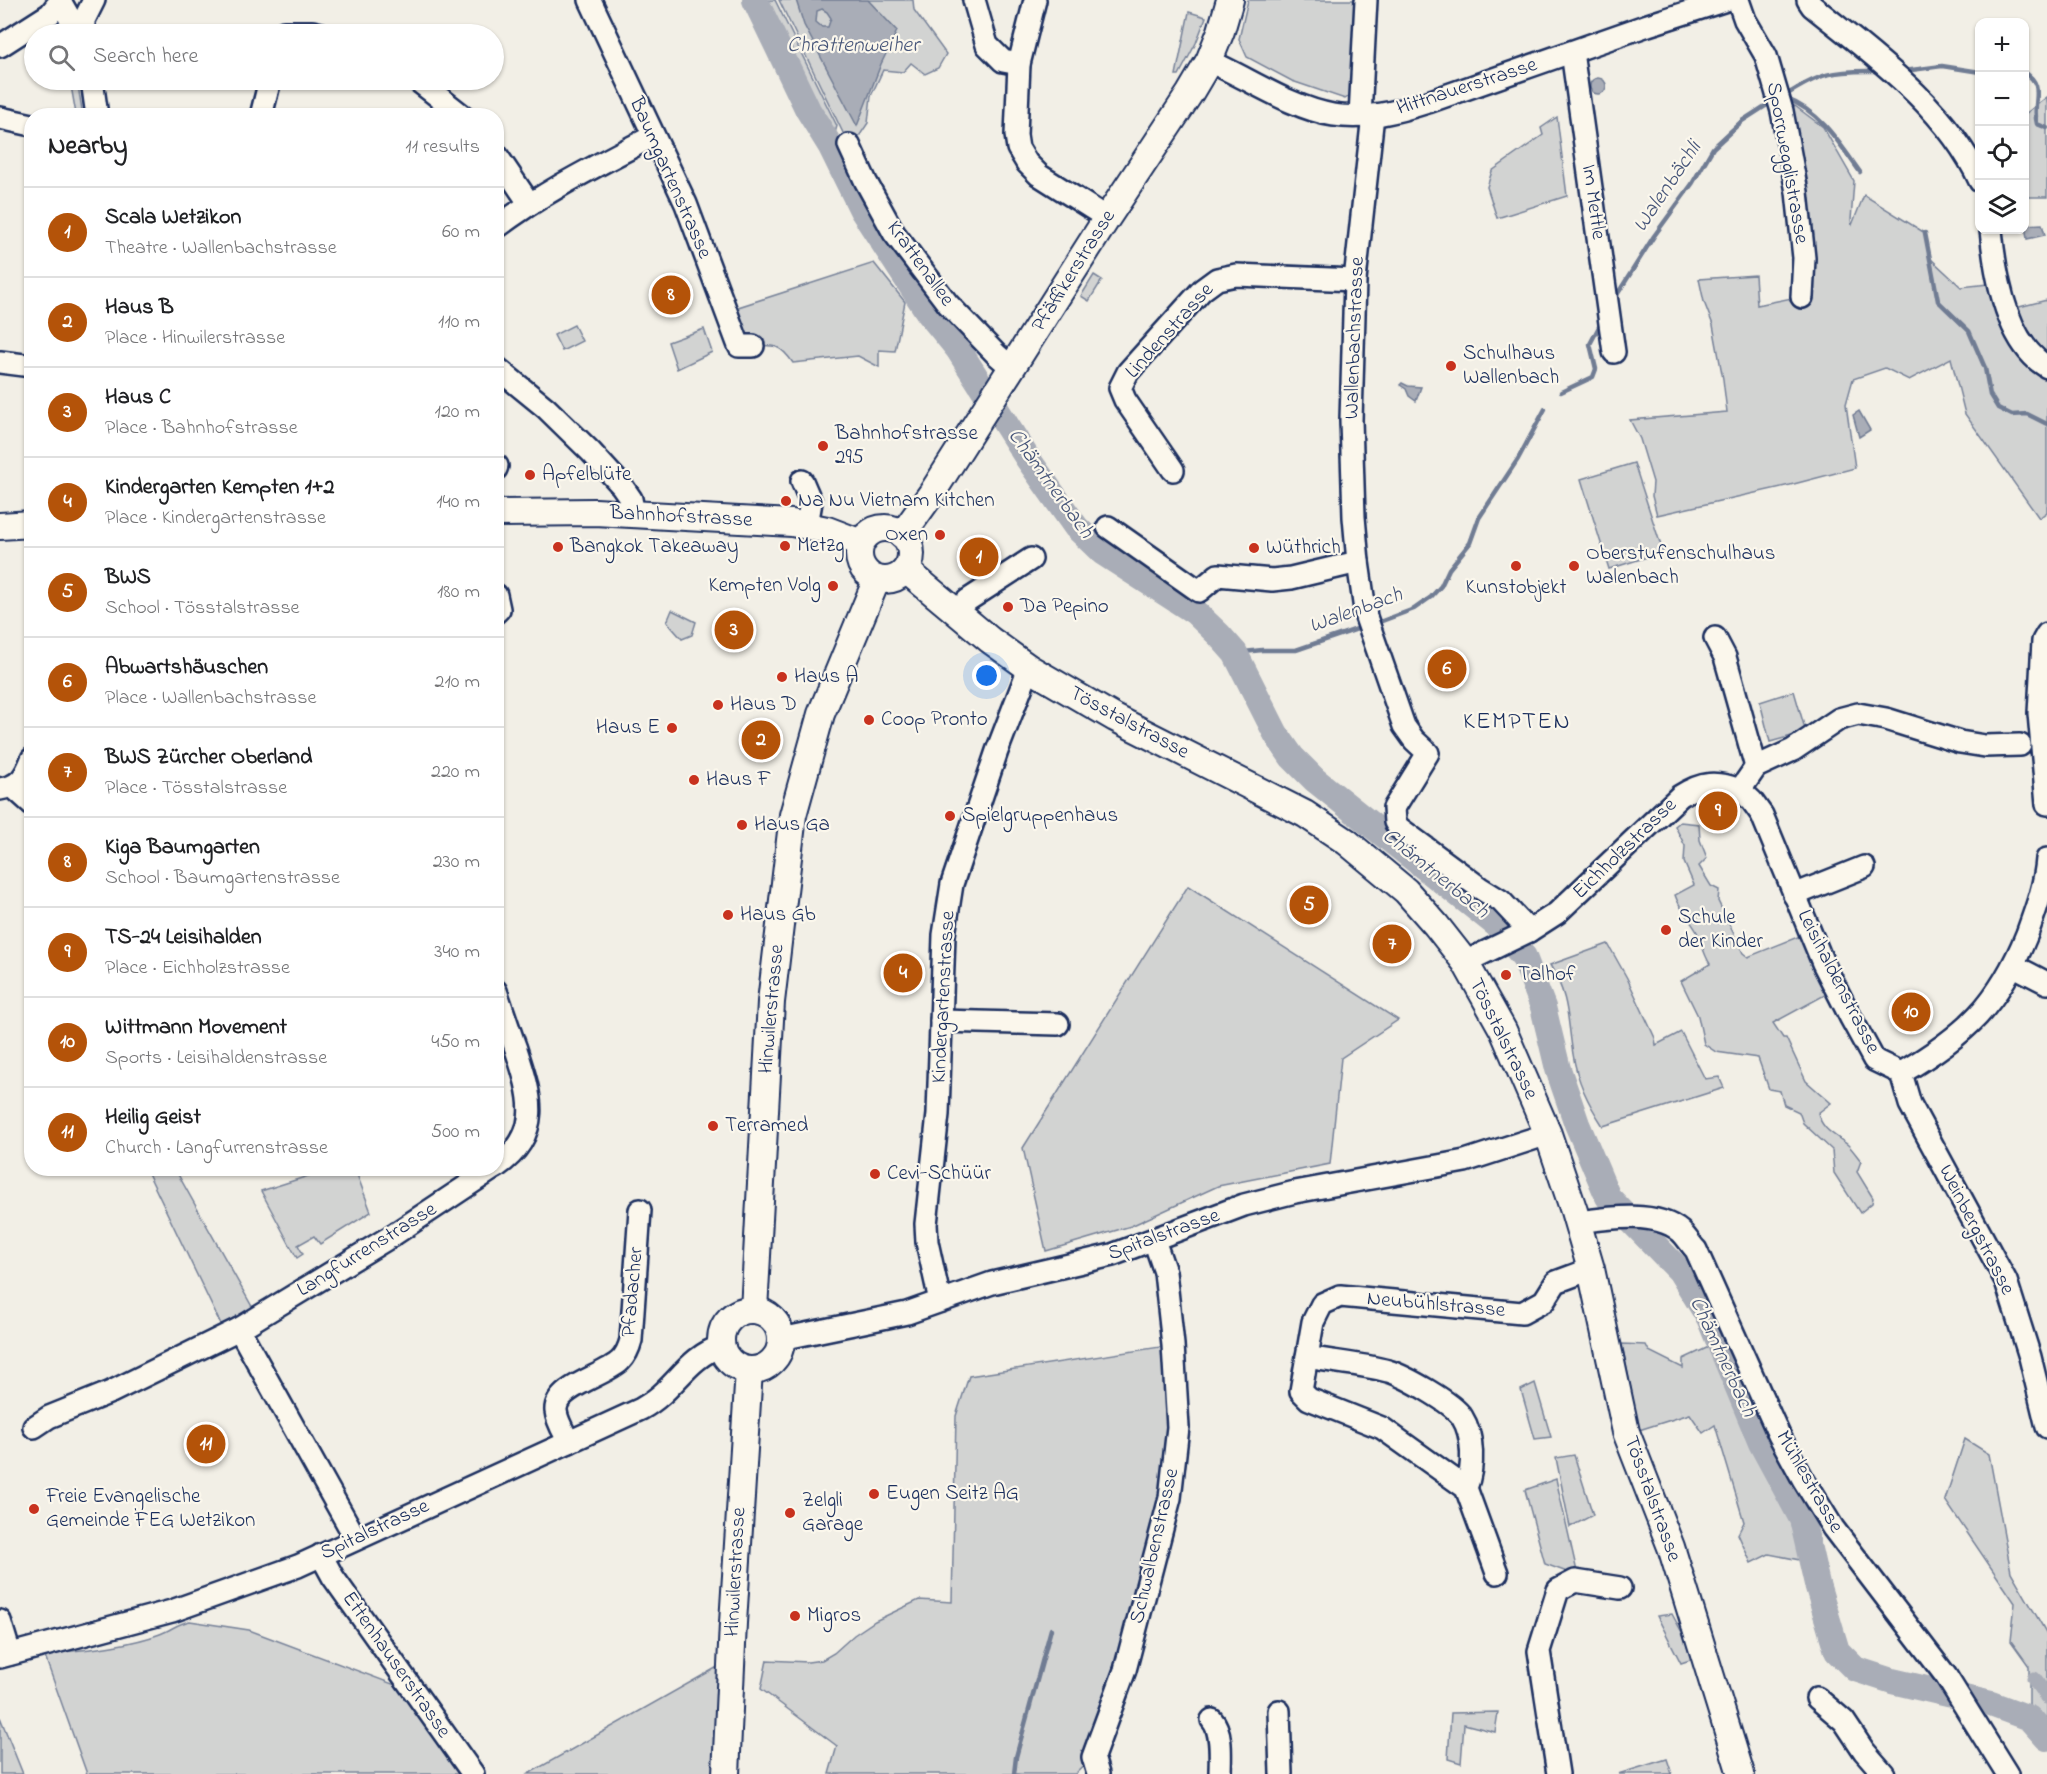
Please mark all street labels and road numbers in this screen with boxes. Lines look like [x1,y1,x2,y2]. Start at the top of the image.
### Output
street label: Hittnauerstrasse [1393,50,1542,124]
street label: Sporrwegglistrasse [1756,80,1816,247]
street label: Baumgartenstrasse [619,91,719,265]
street label: Im Mettle [1573,162,1613,242]
street label: Pfäffikerstrasse [1024,204,1124,338]
street label: Krattenallee [879,215,962,313]
street label: Wallenbachstrasse [1337,256,1373,420]
street label: Lindenstrasse [1119,276,1222,386]
street label: Bahnhofstrasse [608,498,754,536]
street label: Tösstalstrasse [1064,679,1195,767]
street label: Eichholzstrasse [1566,791,1684,907]
street label: Leisihaldenstrasse [1789,905,1888,1060]
street label: Kindergartenstrasse [925,909,966,1084]
street label: Hinwilerstrasse [751,942,793,1075]
street label: Tösstalstrasse [1461,973,1546,1105]
street label: Weinbergstrasse [1928,1160,2022,1302]
street label: Langfurrenstrasse [291,1195,444,1307]
street label: Spitalstrasse [1104,1201,1225,1269]
street label: Pfadacher [614,1245,652,1338]
street label: Neubühlstrasse [1366,1284,1507,1326]
street label: Mühlestrasse [1768,1425,1851,1539]
street label: Tösstalstrasse [1615,1432,1689,1567]
street label: Schwalbenstrasse [1123,1465,1188,1627]
street label: Spitalstrasse [316,1491,435,1568]
street label: Hinwilerstrasse [718,1506,754,1638]
street label: Ettenhauserstrasse [334,1586,458,1745]

